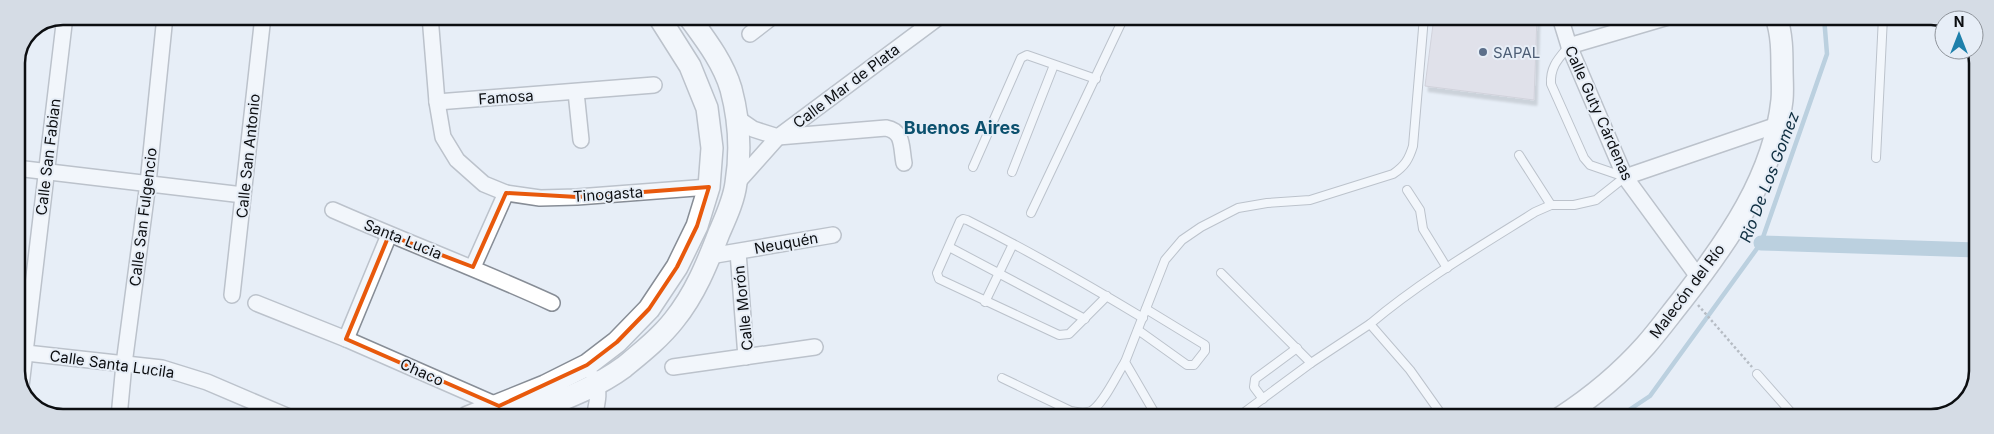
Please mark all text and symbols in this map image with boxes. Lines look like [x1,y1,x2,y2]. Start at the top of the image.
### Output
north arrow [1934,10,1984,60]
text: N [1954,13,1964,30]
street label: Calle Mar de Plata [789,40,903,132]
place label: SAPAL [1493,43,1540,62]
street label: Calle Guty Cárdenas [1561,43,1637,183]
marker: SAPAL [1477,46,1489,58]
street label: Famosa [478,86,534,108]
street label: Calle San Antonio [232,93,264,219]
street label: Calle San Fabian [31,97,65,217]
water label: Rio De Los Gomez [1735,109,1803,245]
district label: Buenos Aires [904,117,1020,138]
street label: Calle San Fulgencio [125,147,161,287]
street label: Tinogasta [572,182,644,206]
street label: Santa Lucia [361,215,445,263]
street label: Neuquén [753,228,819,258]
street label: Malecón del Río [1645,240,1729,342]
street label: Calle Morón [729,265,757,351]
street label: Calle Santa Lucila [48,346,176,382]
street label: Chaco [397,354,447,390]

